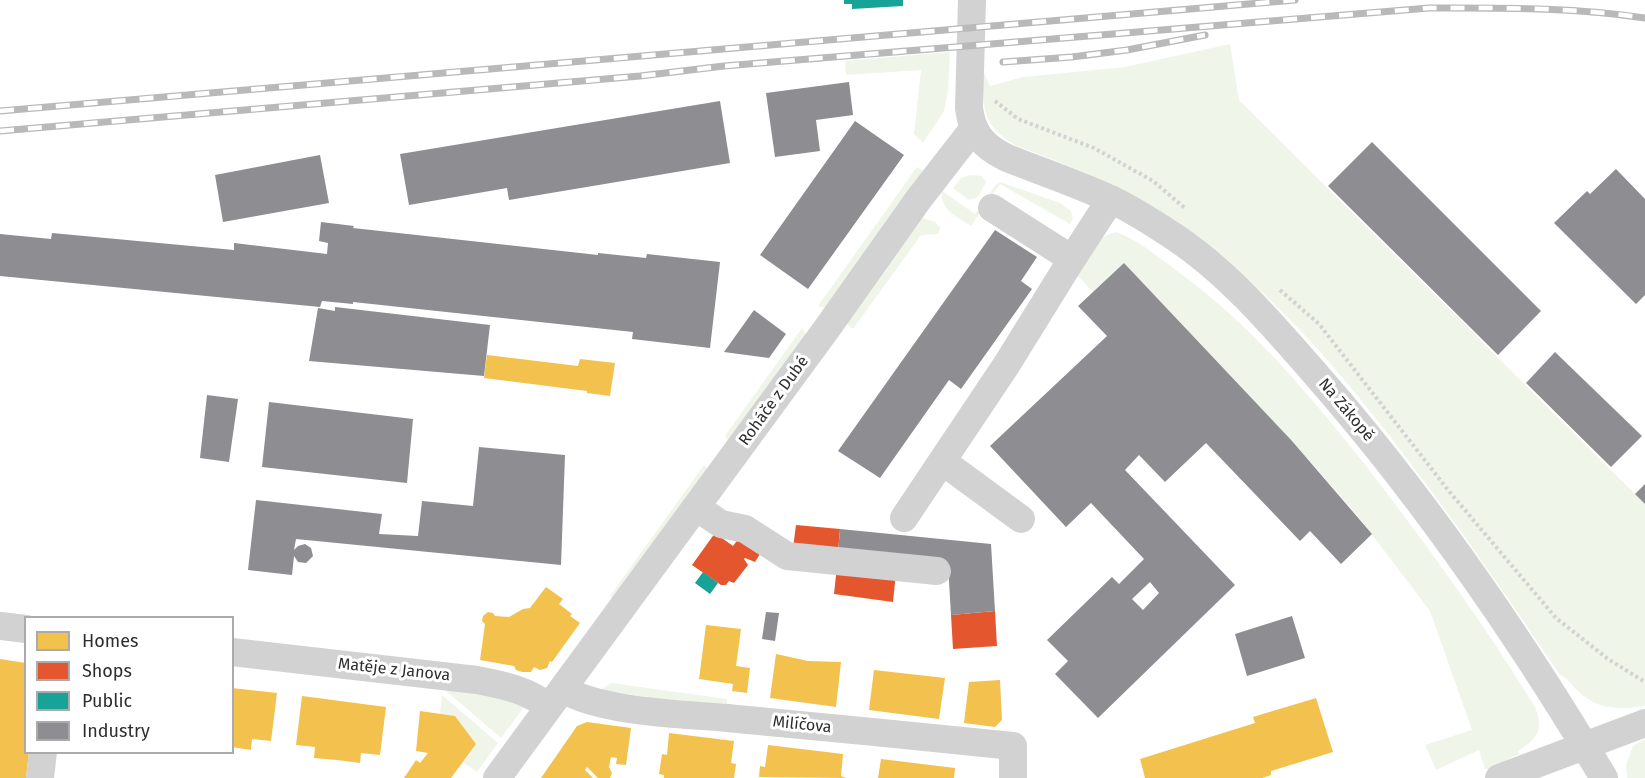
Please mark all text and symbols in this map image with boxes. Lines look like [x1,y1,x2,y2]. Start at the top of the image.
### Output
street label: Roháče z Dubé [735,352,813,450]
street label: Na Zákopě [1314,375,1378,445]
legend [24,616,234,754]
text: Homes [82,630,138,652]
street label: Matěje z Janova [337,655,451,685]
text: Shops [82,660,132,682]
text: Public [82,690,132,712]
street label: Milíčova [772,712,832,738]
text: Industry [82,720,150,742]

